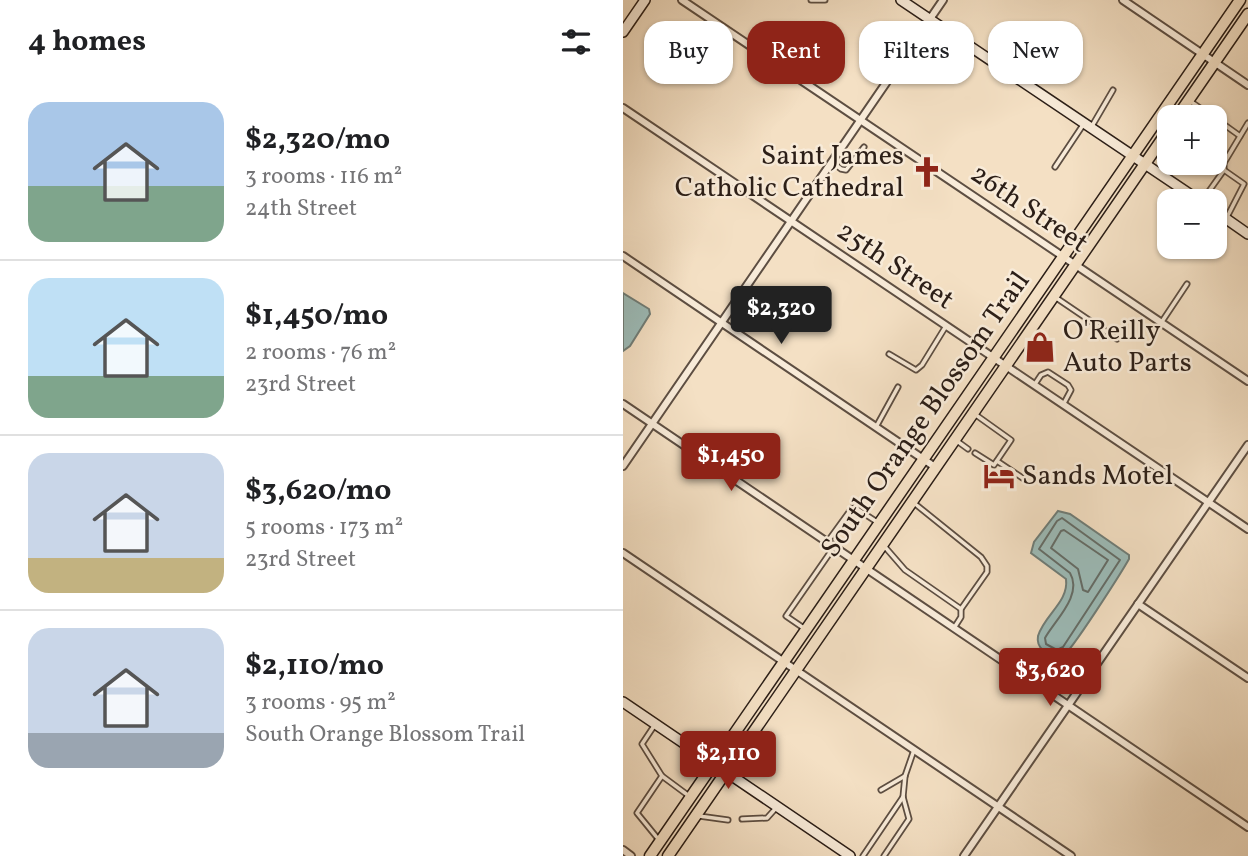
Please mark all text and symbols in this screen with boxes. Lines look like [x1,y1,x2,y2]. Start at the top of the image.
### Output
text: 4 homes [28,21,146,63]
chip: Buy [644,21,733,84]
chip: Rent [747,21,845,84]
chip: Filters [859,21,974,84]
chip: New [988,21,1083,84]
icon: filters [557,23,595,61]
map controls [1157,105,1227,259]
button: + [1157,105,1227,175]
text: $2,320/mo [245,119,390,161]
icon: home [84,130,168,214]
place label: Saint James Catholic Cathedral [675,137,904,208]
church icon: Saint James Catholic Cathedral [910,155,944,189]
street label: 26th Street [962,155,1096,263]
text: 3 rooms · 116 m² [245,161,402,193]
button: − [1157,189,1227,259]
text: 24th Street [245,193,357,225]
street label: 25th Street [829,212,961,320]
street label: South Orange Blossom Trail [812,264,1040,566]
pin: $2,320 [724,286,838,346]
text: $2,320 [747,293,815,325]
text: $1,450/mo [245,295,388,337]
icon: home [84,306,168,390]
place label: O'Reilly Auto Parts [1063,312,1192,383]
shop icon: O'Reilly Auto Parts [1023,330,1057,364]
text: 2 rooms · 76 m² [245,337,396,369]
text: 23rd Street [245,369,356,401]
pin: $1,450 [674,434,788,493]
text: $1,450 [697,440,765,472]
place label: Sands Motel [1022,457,1173,496]
hotel icon: Sands Motel [982,459,1016,493]
text: $3,620/mo [245,470,392,512]
icon: home [84,481,168,565]
text: 5 rooms · 173 m² [245,512,403,544]
text: 23rd Street [245,544,356,576]
text: $2,110/mo [245,645,384,687]
pin: $3,620 [993,648,1107,708]
text: $3,620 [1015,655,1085,687]
icon: home [84,656,168,740]
text: 3 rooms · 95 m² [245,687,396,719]
text: South Orange Blossom Trail [245,719,525,751]
pin: $2,110 [671,732,785,791]
text: $2,110 [696,738,760,770]

